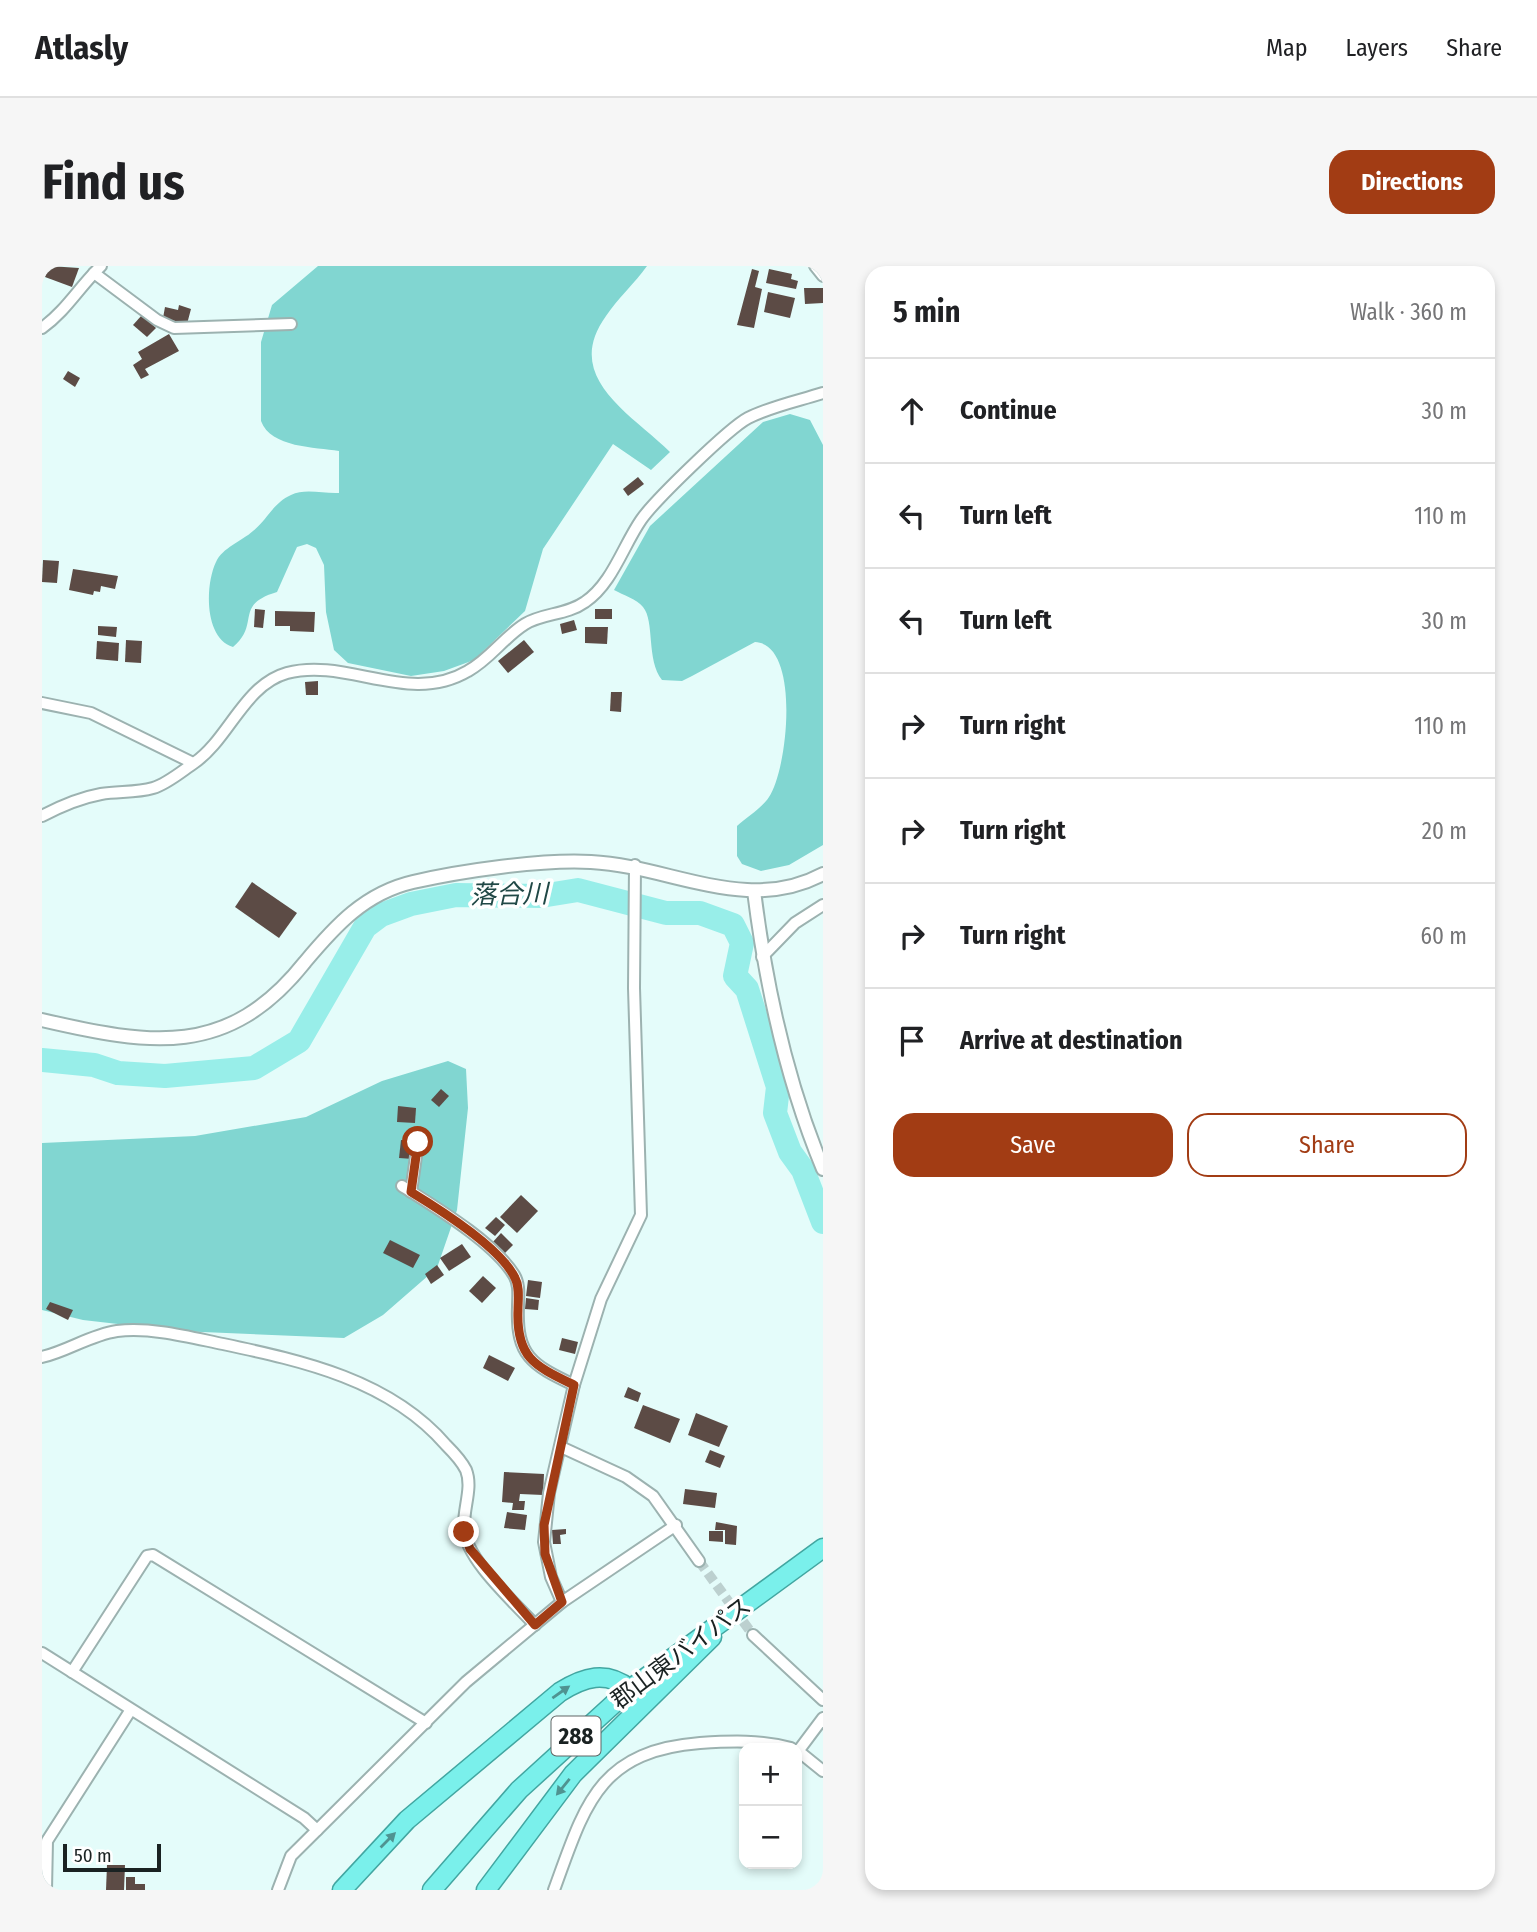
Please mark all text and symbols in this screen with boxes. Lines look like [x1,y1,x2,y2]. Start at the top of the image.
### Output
text: Atlasly [35,28,128,68]
text: Map [1266,34,1308,62]
text: Layers [1346,34,1408,62]
text: Share [1446,34,1502,62]
button: Directions [1329,150,1495,214]
text: Find us [42,153,185,212]
text: 5 min [893,294,960,330]
text: Walk · 360 m [1350,298,1467,326]
icon: ahead [893,392,931,430]
text: Continue [960,395,1057,426]
text: 30 m [1422,397,1467,425]
icon: left [893,497,931,535]
text: Turn left [960,500,1052,531]
text: 110 m [1414,502,1467,530]
icon: left [893,602,931,640]
text: Turn left [960,605,1052,636]
text: 30 m [1422,607,1467,635]
icon: right [893,707,931,745]
text: Turn right [960,710,1066,741]
text: 110 m [1414,712,1467,740]
icon: right [893,812,931,850]
text: Turn right [960,815,1066,846]
text: 20 m [1422,817,1467,845]
water label: 落合川 [470,878,551,911]
icon: right [893,917,931,955]
text: Turn right [960,920,1066,951]
text: 60 m [1421,922,1467,950]
icon: arrive [893,1022,931,1060]
text: Arrive at destination [960,1025,1183,1056]
button: Save [893,1113,1173,1177]
button: Share [1187,1113,1467,1177]
route start [402,1126,433,1157]
route end [448,1516,479,1547]
street label: 郡山東バイパス [606,1591,756,1715]
one-way arrow [552,1686,570,1700]
road number: 288 [552,1716,600,1756]
map controls [739,1743,802,1869]
button: + [739,1743,802,1806]
one-way arrow [555,1777,570,1795]
button: − [739,1806,802,1869]
one-way arrow [379,1831,396,1848]
scale bar [63,1841,161,1873]
text: 50 m [74,1844,112,1867]

